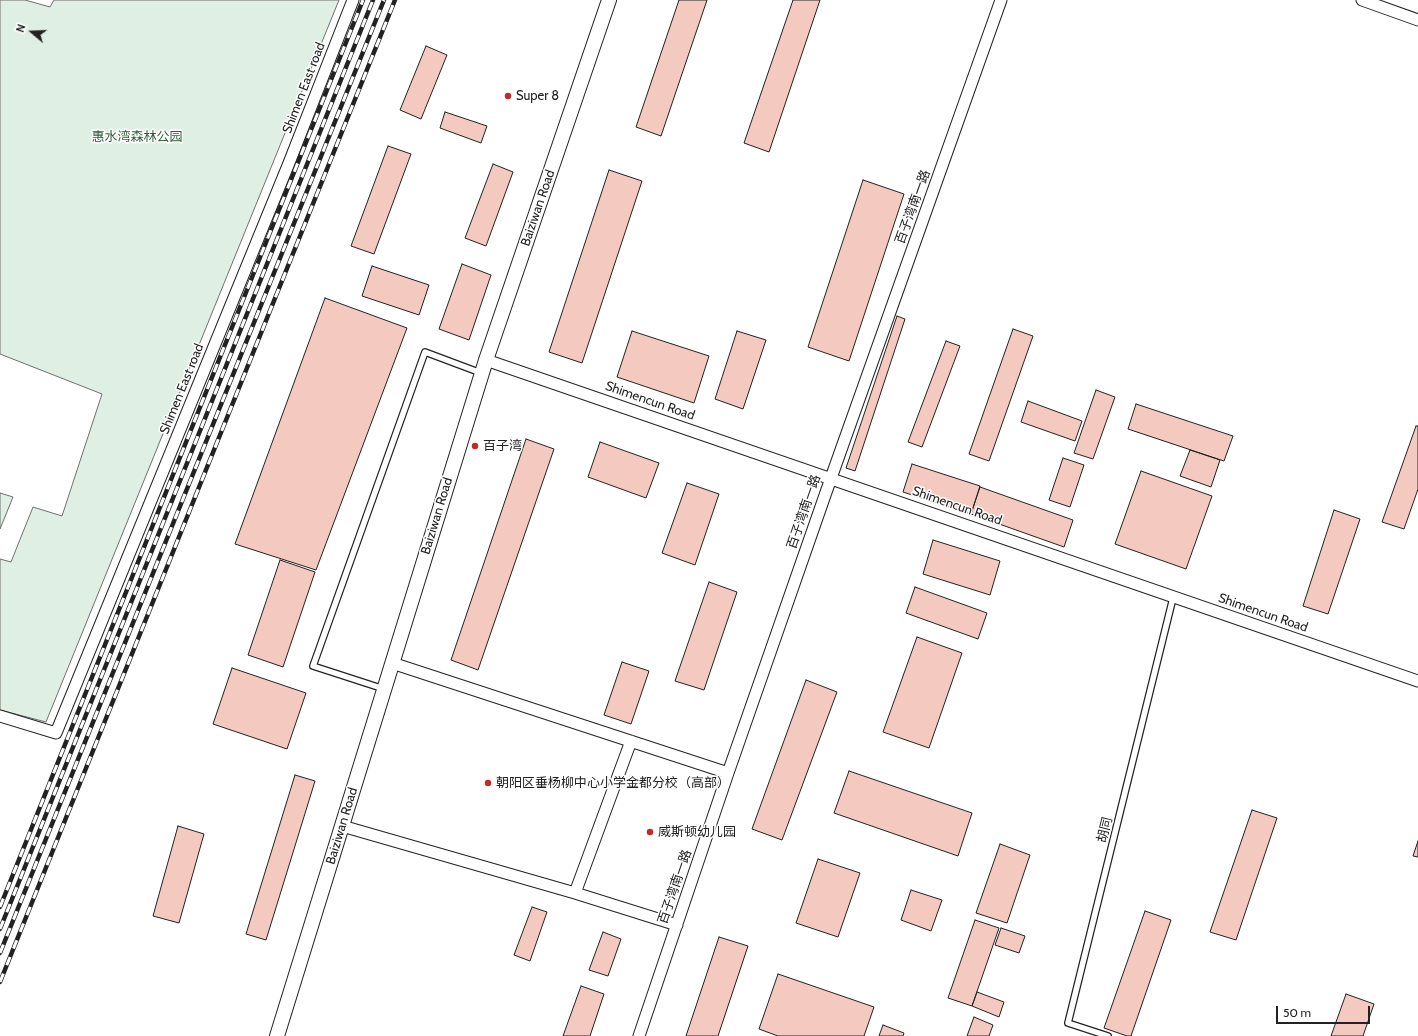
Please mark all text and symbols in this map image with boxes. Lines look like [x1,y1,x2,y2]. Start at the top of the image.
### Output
north arrow [12,12,52,52]
text: N [13,22,29,34]
street label: Shimen East road [279,40,329,136]
place label: Super 8 [516,88,559,104]
marker: Super 8 [503,91,513,101]
park label: 惠水湾森林公园 [92,129,182,145]
street label: Baiziwan Road [518,168,558,248]
street label: 百子湾南一路 [892,168,934,246]
street label: Shimen East road [157,341,207,437]
street label: Shimencun Road [603,378,697,424]
place label: 百子湾 [483,438,522,454]
marker: 百子湾 [470,441,480,451]
street label: 百子湾南一路 [784,473,824,551]
street label: Baiziwan Road [418,476,456,556]
street label: Shimencun Road [910,483,1004,529]
street label: Shimencun Road [1216,590,1310,636]
place label: 朝阳区垂杨柳中心小学金都分校（高部） [496,775,730,791]
marker: 朝阳区垂杨柳中心小学金都分校（高部） [483,778,493,788]
street label: Baiziwan Road [323,786,361,866]
street label: 胡同 [1094,815,1116,845]
place label: 威斯顿幼儿园 [658,824,736,840]
marker: 威斯顿幼儿园 [645,827,655,837]
street label: 百子湾南一路 [655,848,695,926]
scale bar [1278,998,1372,1024]
text: 50 m [1283,1005,1311,1020]

